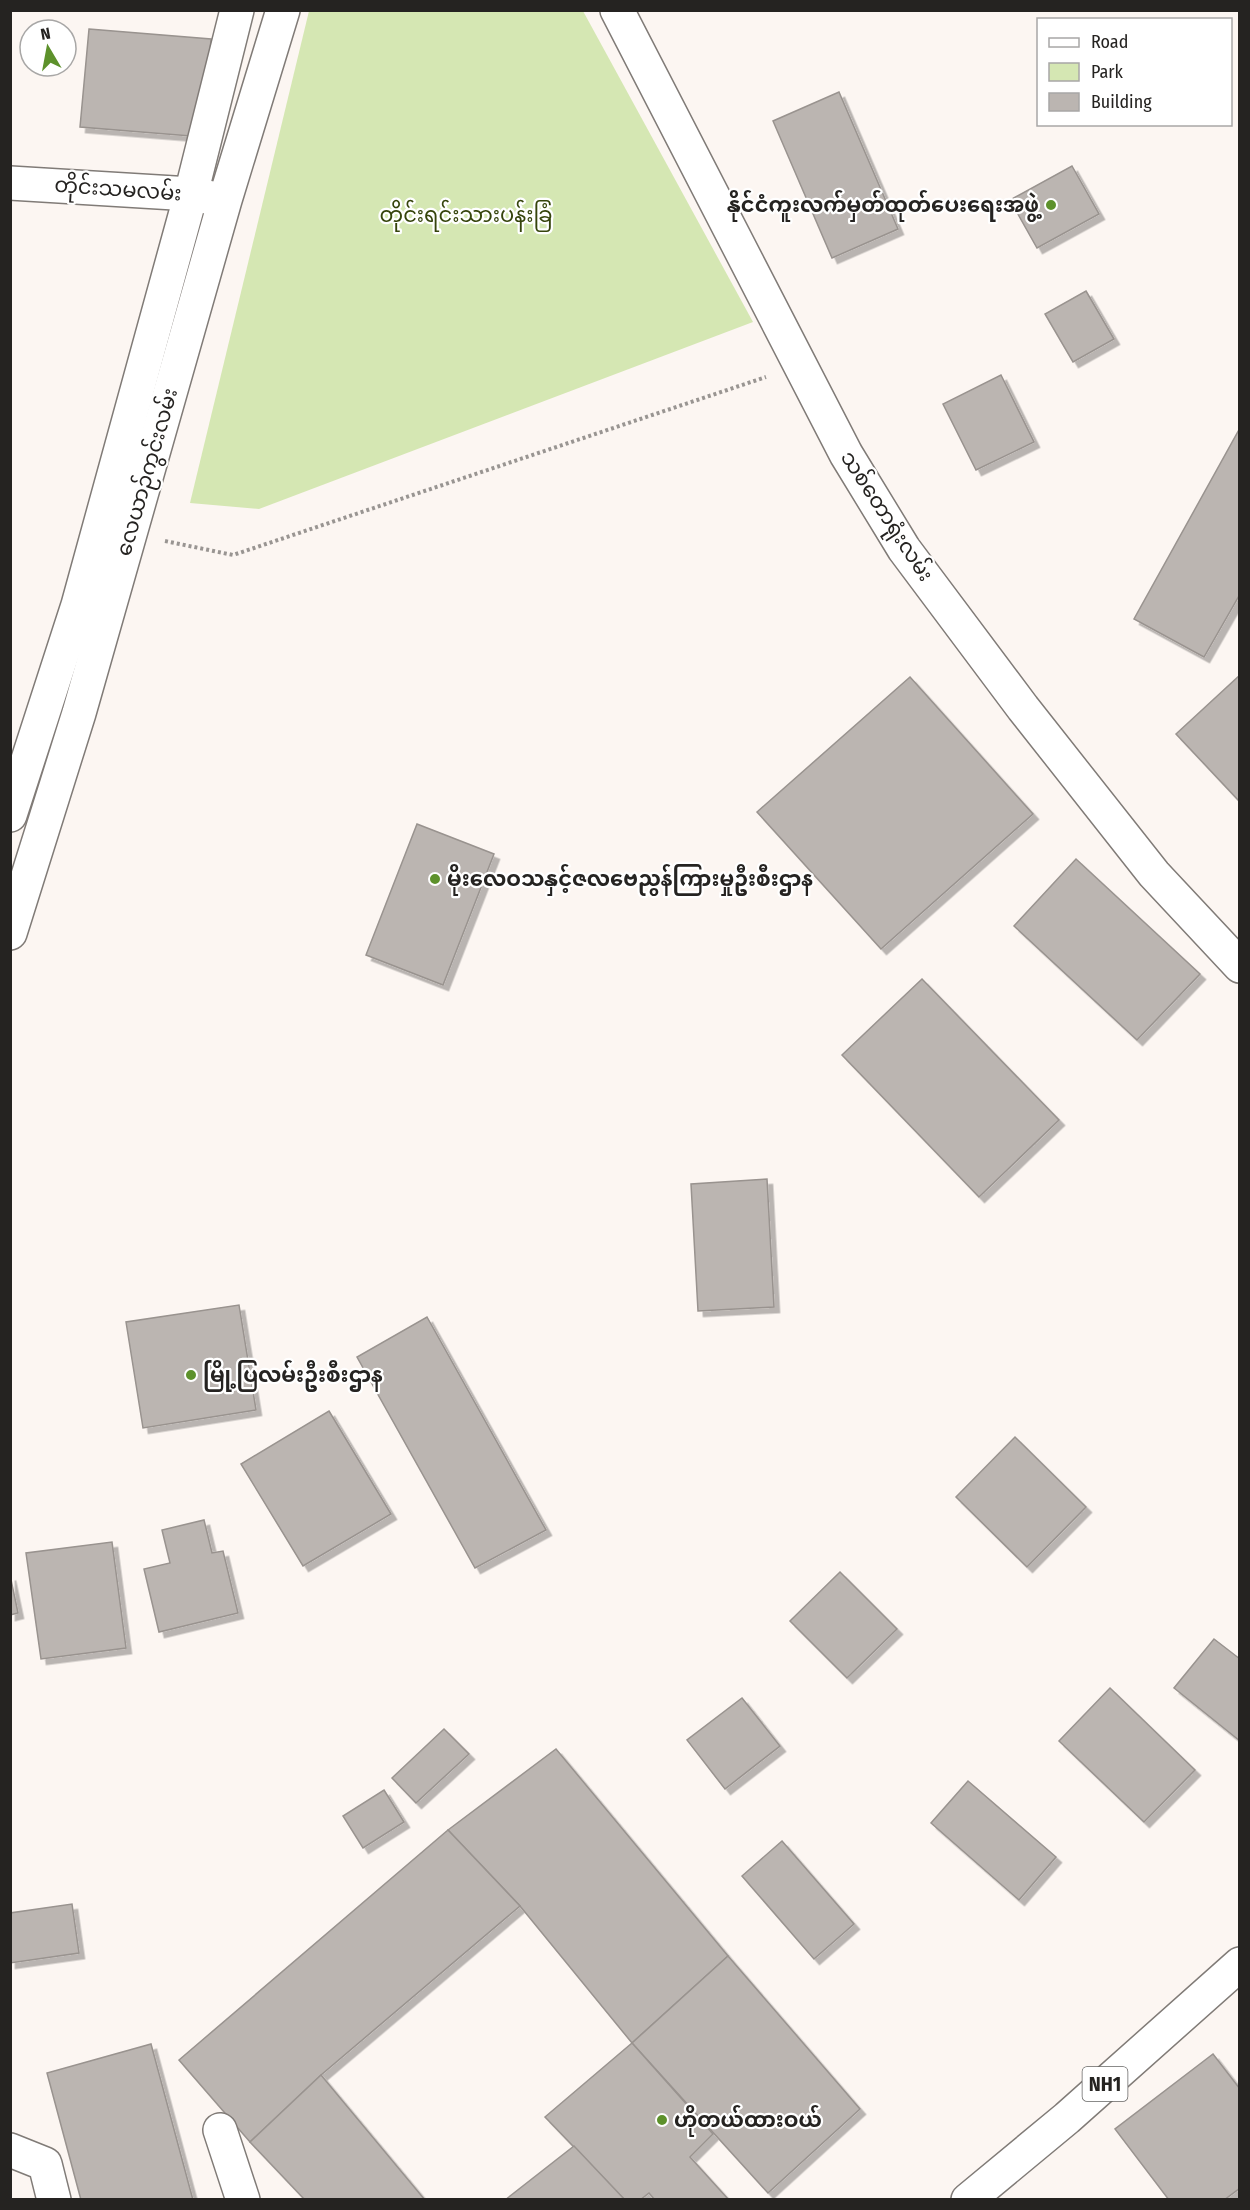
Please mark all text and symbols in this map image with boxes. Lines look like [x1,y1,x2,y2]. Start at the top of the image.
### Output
north arrow [18,18,78,78]
legend [1037,18,1232,126]
text: N [39,24,52,44]
text: Road [1091,31,1128,53]
text: Park [1091,61,1124,83]
text: Building [1091,91,1152,113]
street label: တိုင်းသမလမ်း [53,169,183,210]
place label: နိုင်ငံကူးလက်မှတ်ထုတ်ပေးရေးအဖွဲ့ [727,189,1042,222]
marker: နိုင်ငံကူးလက်မှတ်ထုတ်ပေးရေးအဖွဲ့ [1044,198,1058,212]
park label: တိုင်းရင်းသားပန်းခြံ [380,199,552,232]
street label: လေယာဉ်ကွင်းလမ်း [108,384,187,560]
street label: သစ်တောရုံးလမ်း [832,444,941,588]
place label: မိုးလေဝသနှင့်ဇလဗေညွန်ကြားမှုဦးစီးဌာန [447,863,813,896]
marker: မိုးလေဝသနှင့်ဇလဗေညွန်ကြားမှုဦးစီးဌာန [428,872,442,886]
place label: မြို့ပြလမ်းဦးစီးဌာန [203,1359,383,1392]
marker: မြို့ပြလမ်းဦးစီးဌာန [184,1368,198,1382]
road number: NH1 [1082,2067,1128,2101]
place label: ဟိုတယ်ထားဝယ် [674,2104,822,2137]
marker: ဟိုတယ်ထားဝယ် [655,2113,669,2127]

